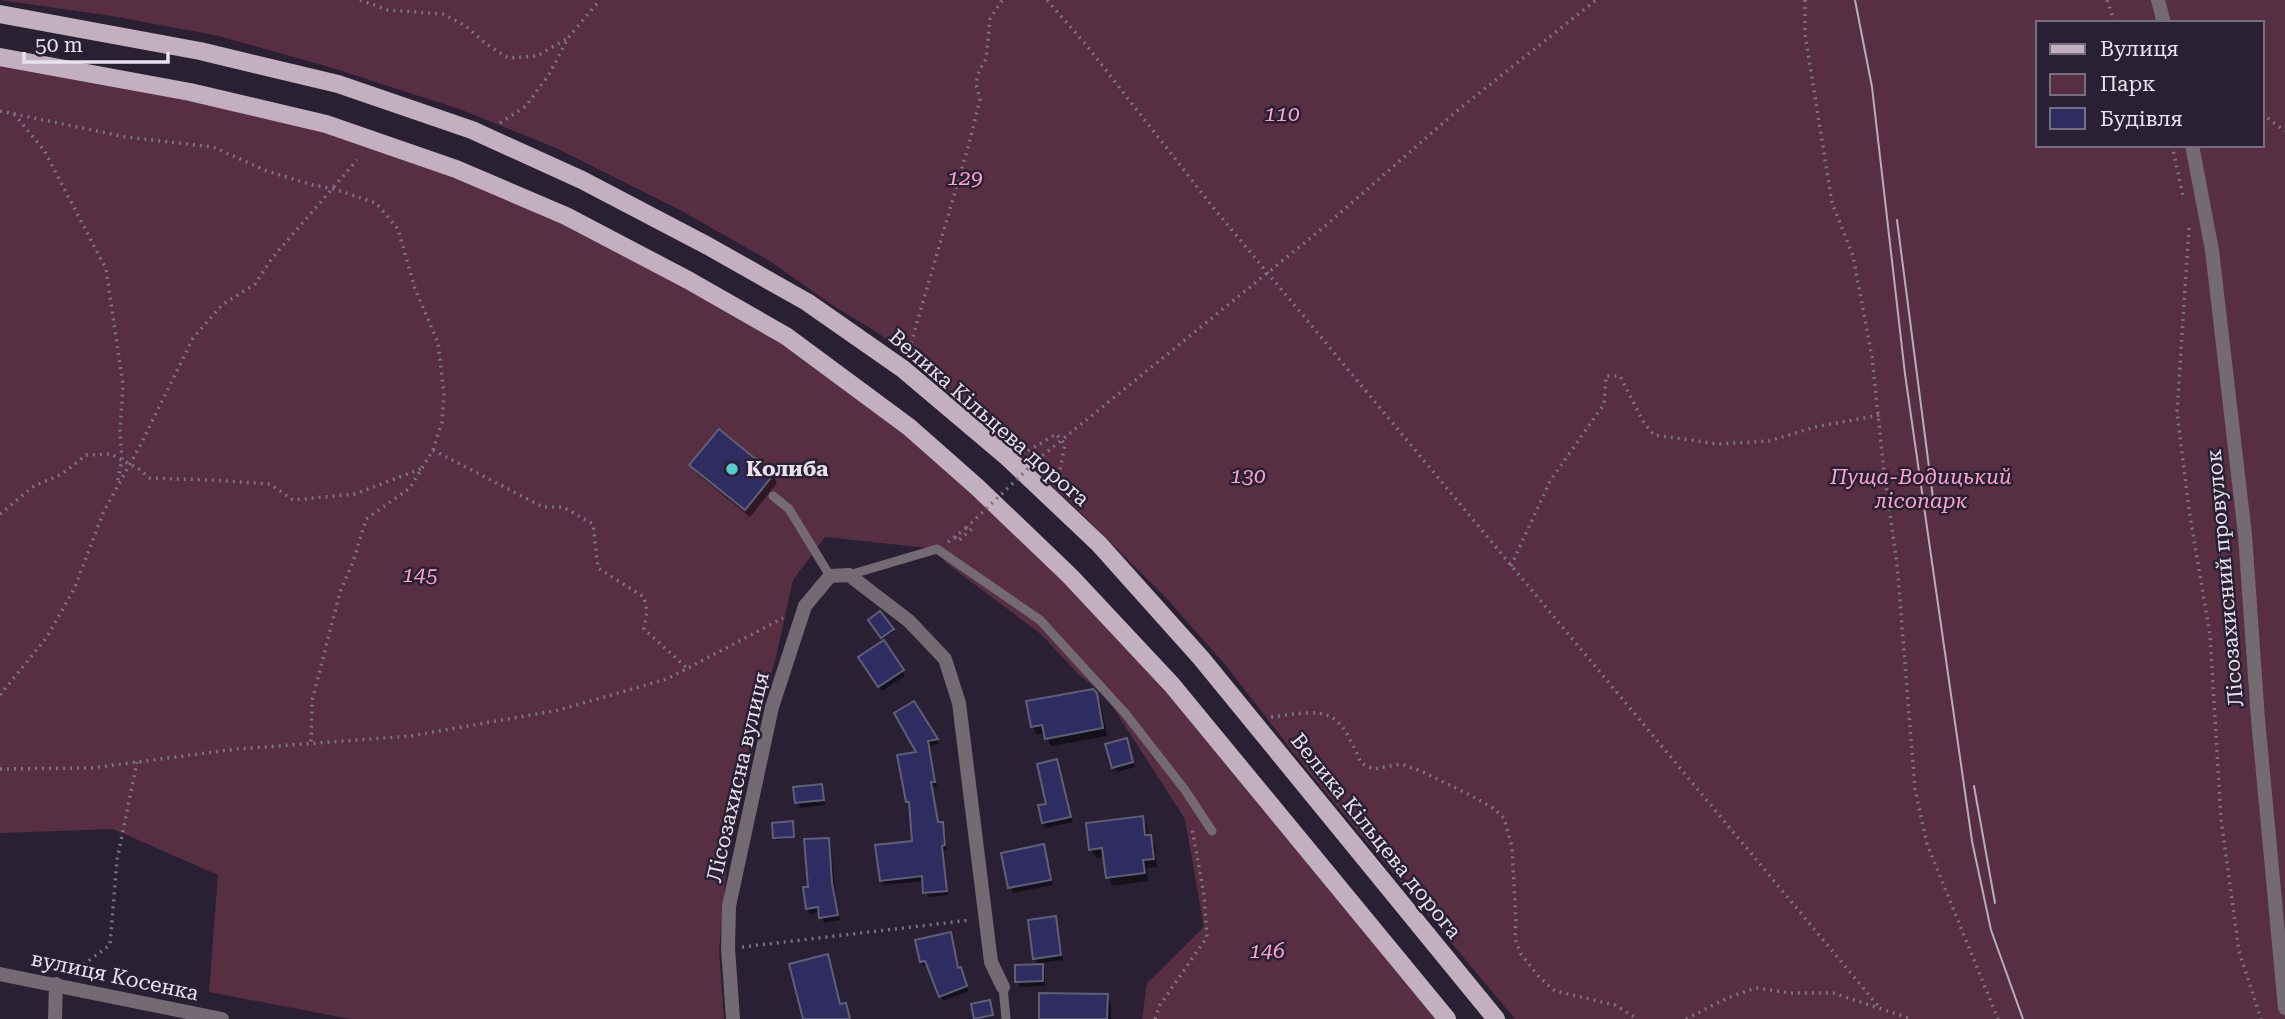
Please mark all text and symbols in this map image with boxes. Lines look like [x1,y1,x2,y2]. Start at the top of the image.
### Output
scale bar [24,21,168,65]
legend [2036,21,2264,147]
text: 50 m [35,33,83,57]
text: Вулиця [2100,37,2179,61]
text: Парк [2100,72,2156,96]
park label: 110 [1264,102,1300,126]
text: Будівля [2100,107,2183,131]
park label: 129 [947,166,983,190]
street label: Велика Кільцева дорога [884,325,1094,512]
street label: Лісозахисний провулок [2202,448,2248,708]
place label: Колиба [746,457,829,481]
marker: Колиба [724,461,740,477]
park label: 130 [1230,464,1266,488]
park label: Пуща-Водицький лісопарк [1829,465,2012,513]
park label: 145 [402,563,438,587]
street label: Лісозахисна вулиця [702,669,774,885]
street label: Велика Кільцева дорога [1286,729,1467,944]
park label: 146 [1249,939,1285,963]
street label: вулиця Косенка [29,947,202,1006]

